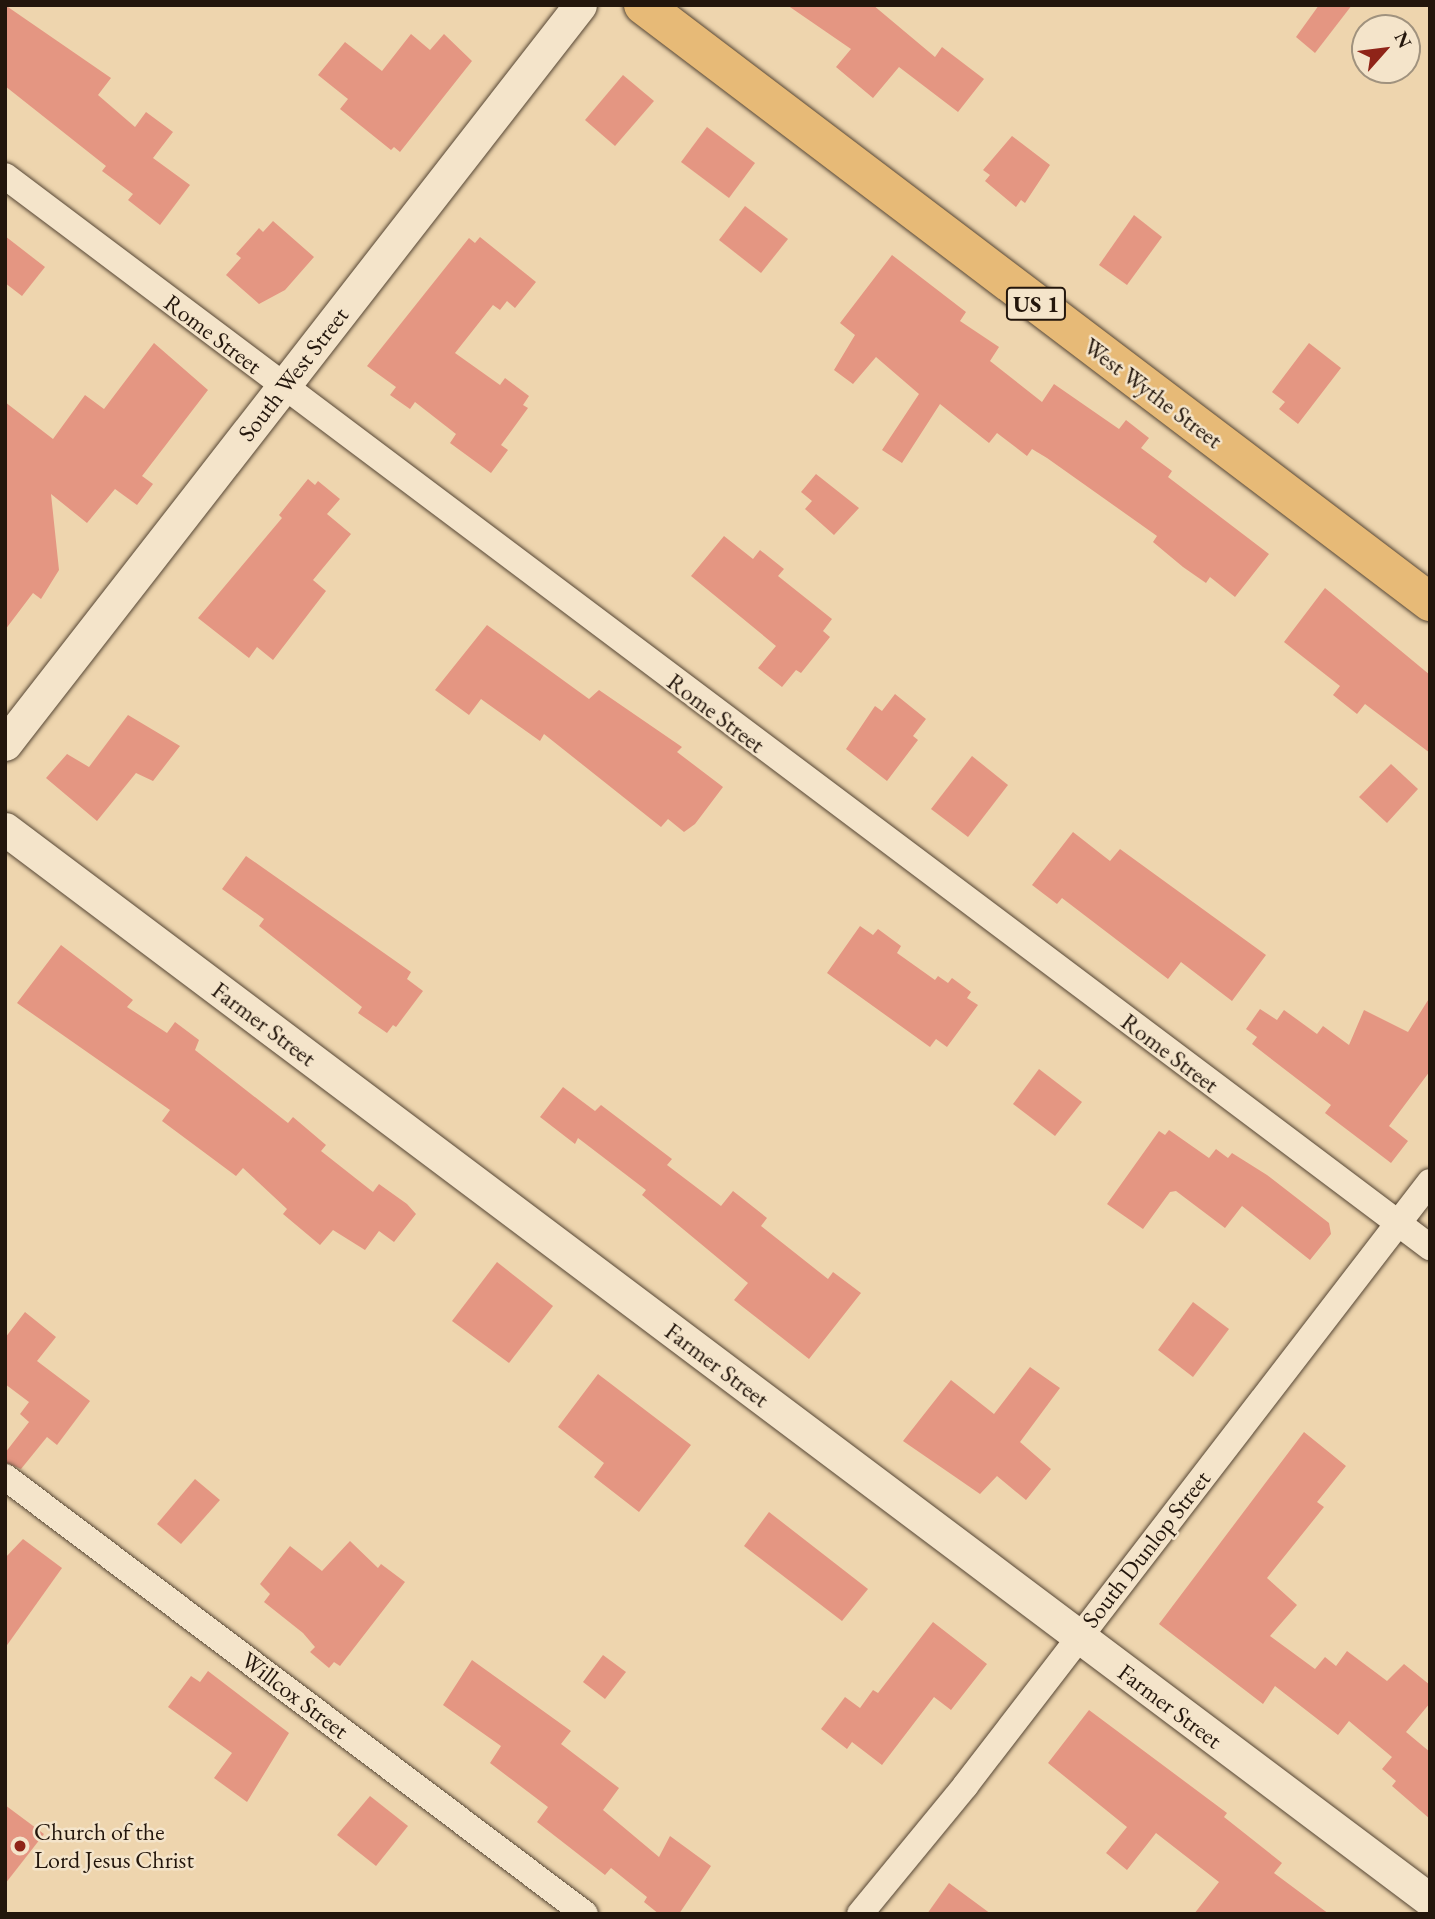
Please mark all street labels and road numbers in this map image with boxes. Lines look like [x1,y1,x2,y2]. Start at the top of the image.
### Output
road number: US 1 [1004,284,1068,324]
street label: Rome Street [159,288,267,380]
street label: South West Street [232,301,354,447]
street label: West Wythe Street [1078,332,1228,454]
street label: Rome Street [662,667,770,759]
street label: Farmer Street [206,976,322,1072]
street label: Rome Street [1116,1007,1224,1099]
street label: Farmer Street [659,1317,775,1413]
street label: South Dunlop Street [1076,1465,1216,1633]
street label: Willcox Street [236,1645,354,1745]
street label: Farmer Street [1112,1658,1228,1754]

